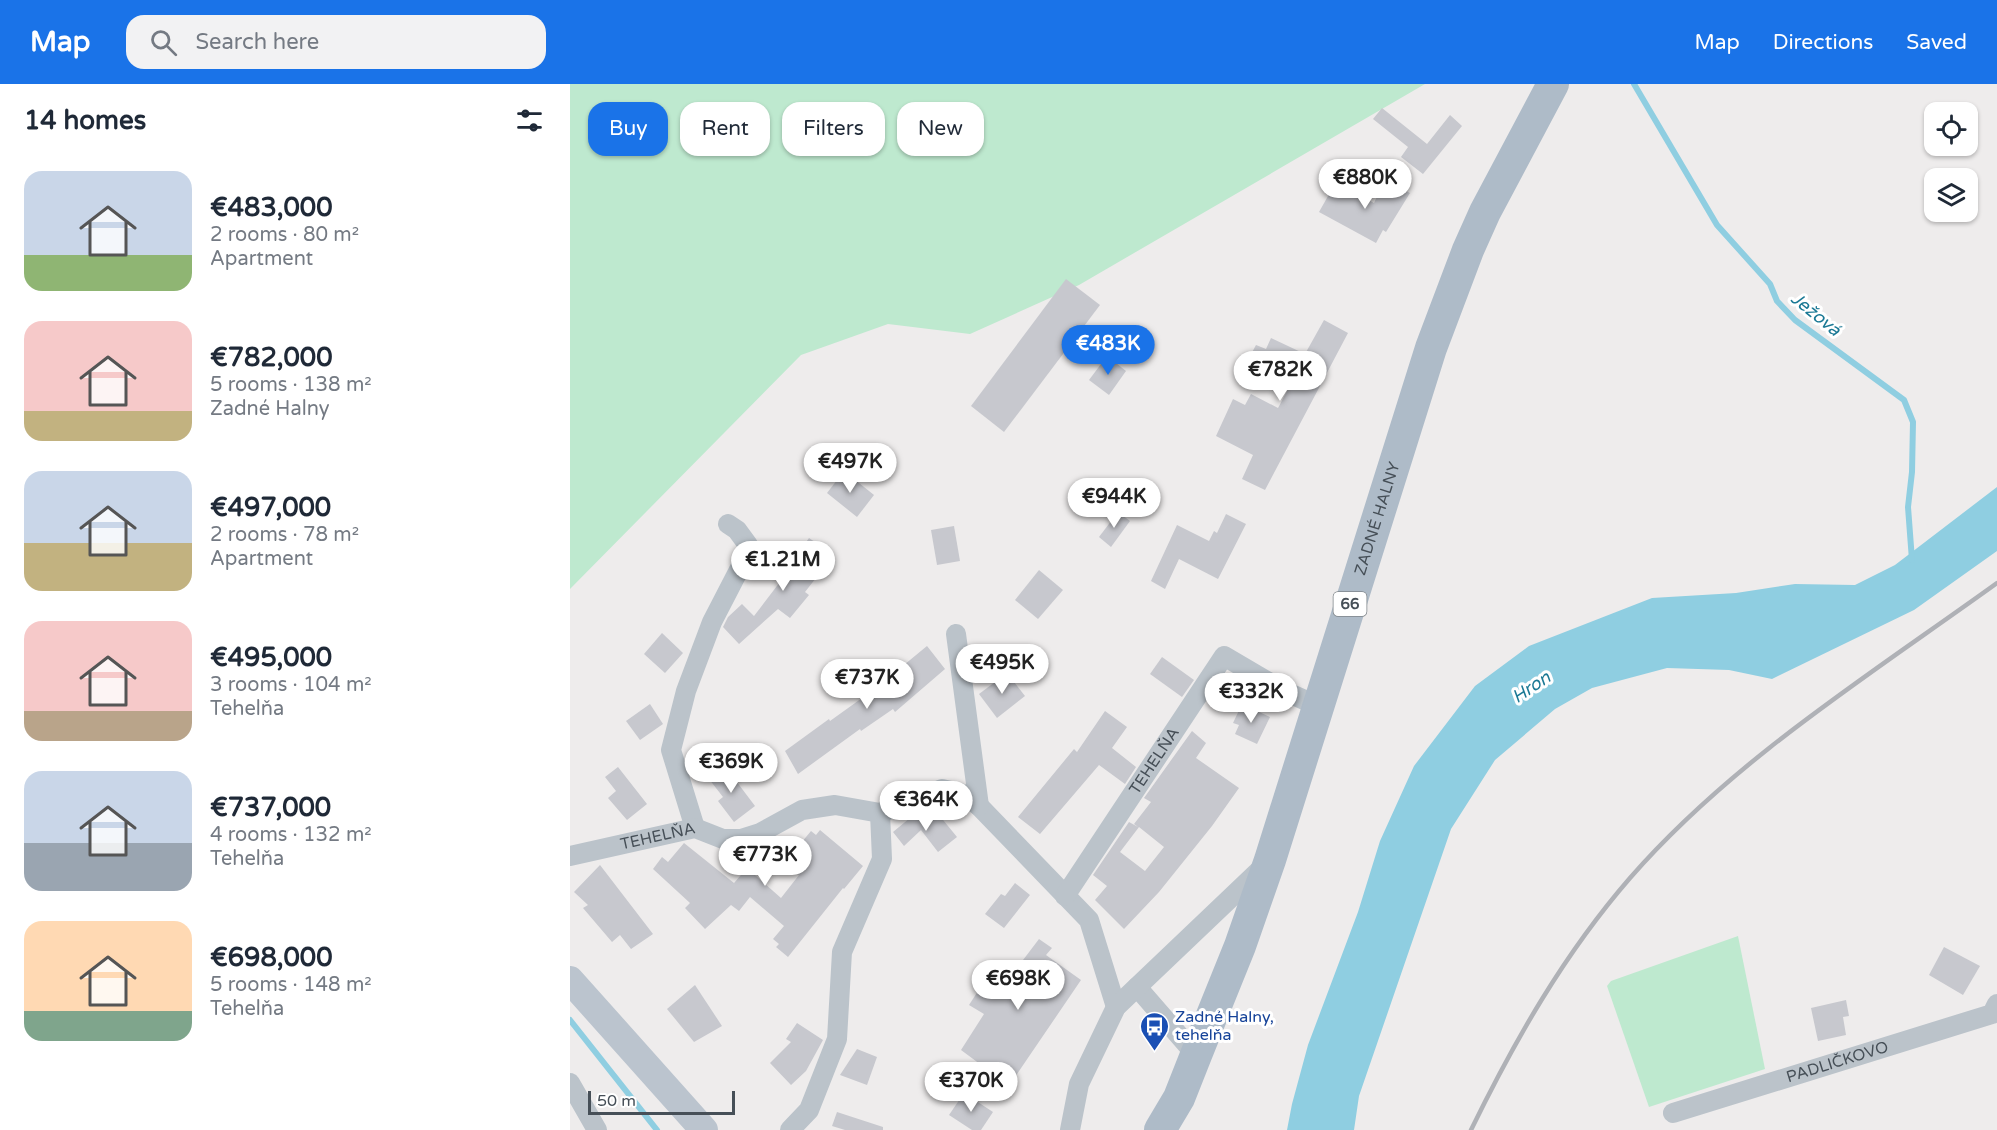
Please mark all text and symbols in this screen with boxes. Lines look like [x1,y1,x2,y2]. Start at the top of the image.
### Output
search box [126,15,546,69]
text: Map [30,25,90,59]
icon: search [147,26,180,59]
text: Search here [195,29,319,55]
text: Map [1694,30,1740,55]
text: Directions [1773,30,1873,55]
text: Saved [1906,30,1967,55]
chip: Buy [588,102,668,156]
chip: Rent [680,102,770,156]
chip: Filters [782,102,885,156]
chip: New [897,102,984,156]
map controls [1924,102,1978,222]
button: locate [1924,102,1978,156]
icon: filters [513,104,546,137]
text: 14 homes [24,105,146,136]
pin: €880K [1323,159,1407,210]
text: €880K [1333,166,1397,190]
button: layers [1924,168,1978,222]
text: €483,000 [210,192,332,223]
icon: home [72,195,144,267]
text: 2 rooms · 80 m² [210,223,359,247]
text: Apartment [210,247,313,271]
water label: Ježová [1787,287,1846,341]
pin: €483K [1066,325,1150,376]
text: €483K [1076,332,1140,356]
text: €782,000 [210,342,332,373]
icon: home [72,345,144,417]
pin: €782K [1238,351,1322,402]
text: €782K [1248,358,1312,382]
text: 5 rooms · 138 m² [210,373,372,397]
text: Zadné Halny [210,397,329,421]
pin: €497K [808,443,892,494]
text: €497K [818,450,882,474]
street label: ZADNÉ HALNY [1350,459,1405,578]
pin: €944K [1072,478,1156,529]
text: €944K [1082,485,1146,509]
text: €497,000 [210,492,331,523]
icon: home [72,495,144,567]
text: 2 rooms · 78 m² [210,523,359,547]
pin: €1.21M [734,541,832,592]
text: Apartment [210,547,313,571]
text: €1.21M [745,548,821,572]
road number: 66 [1334,592,1366,616]
text: €495,000 [210,642,332,673]
pin: €495K [960,644,1044,695]
icon: home [72,645,144,717]
text: €495K [970,651,1034,675]
pin: €737K [825,659,909,710]
text: €737K [835,666,899,690]
water label: Hron [1507,666,1555,708]
text: 3 rooms · 104 m² [210,673,372,697]
pin: €332K [1209,673,1293,724]
text: €332K [1219,680,1283,704]
text: Tehelňa [210,697,284,721]
street label: TEHELŇA [1125,724,1184,798]
pin: €369K [689,743,773,794]
text: €369K [699,750,763,774]
pin: €364K [884,781,968,832]
text: €364K [894,788,958,812]
text: €737,000 [210,792,331,823]
icon: home [72,795,144,867]
street label: TEHELŇA [618,818,697,854]
text: 4 rooms · 132 m² [210,823,372,847]
pin: €773K [723,836,807,887]
text: €773K [733,843,797,867]
text: Tehelňa [210,847,284,871]
text: €698,000 [210,942,332,973]
icon: home [72,945,144,1017]
pin: €698K [976,960,1060,1011]
text: €698K [986,967,1050,991]
text: 5 rooms · 148 m² [210,973,372,997]
text: Tehelňa [210,997,284,1021]
place label: Zadné Halny, tehelňa [1175,1007,1274,1045]
bus stop icon: Zadné Halny, tehelňa [1138,1010,1170,1052]
street label: PADLIČKOVO [1784,1037,1891,1087]
pin: €370K [929,1062,1013,1113]
text: €370K [939,1069,1003,1093]
scale bar [588,1088,735,1116]
text: 50 m [597,1091,636,1111]

